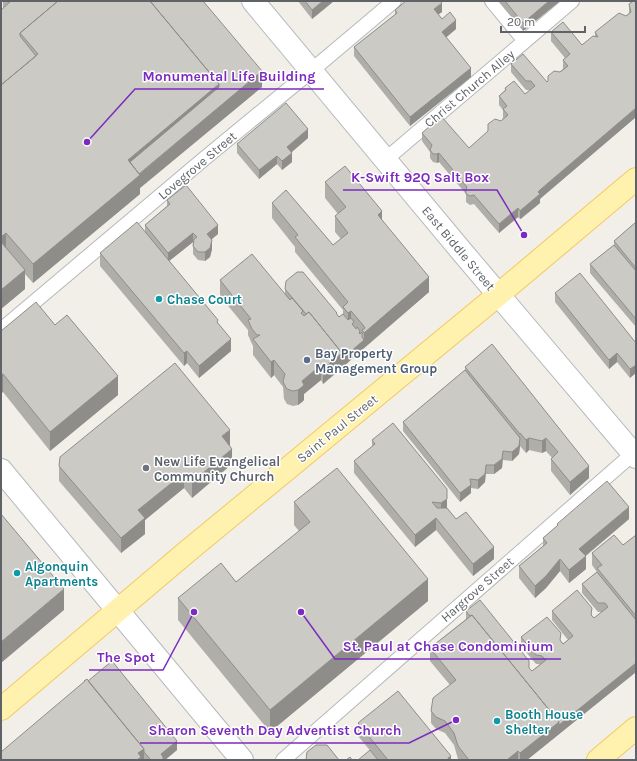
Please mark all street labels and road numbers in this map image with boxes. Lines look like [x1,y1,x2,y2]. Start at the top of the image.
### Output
street label: Christ Church Alley [421,46,517,130]
street label: Lovegrove Street [155,128,240,202]
street label: East Biddle Street [419,203,498,294]
street label: Saint Paul Street [294,391,381,465]
street label: Hargrove Street [438,554,517,625]

